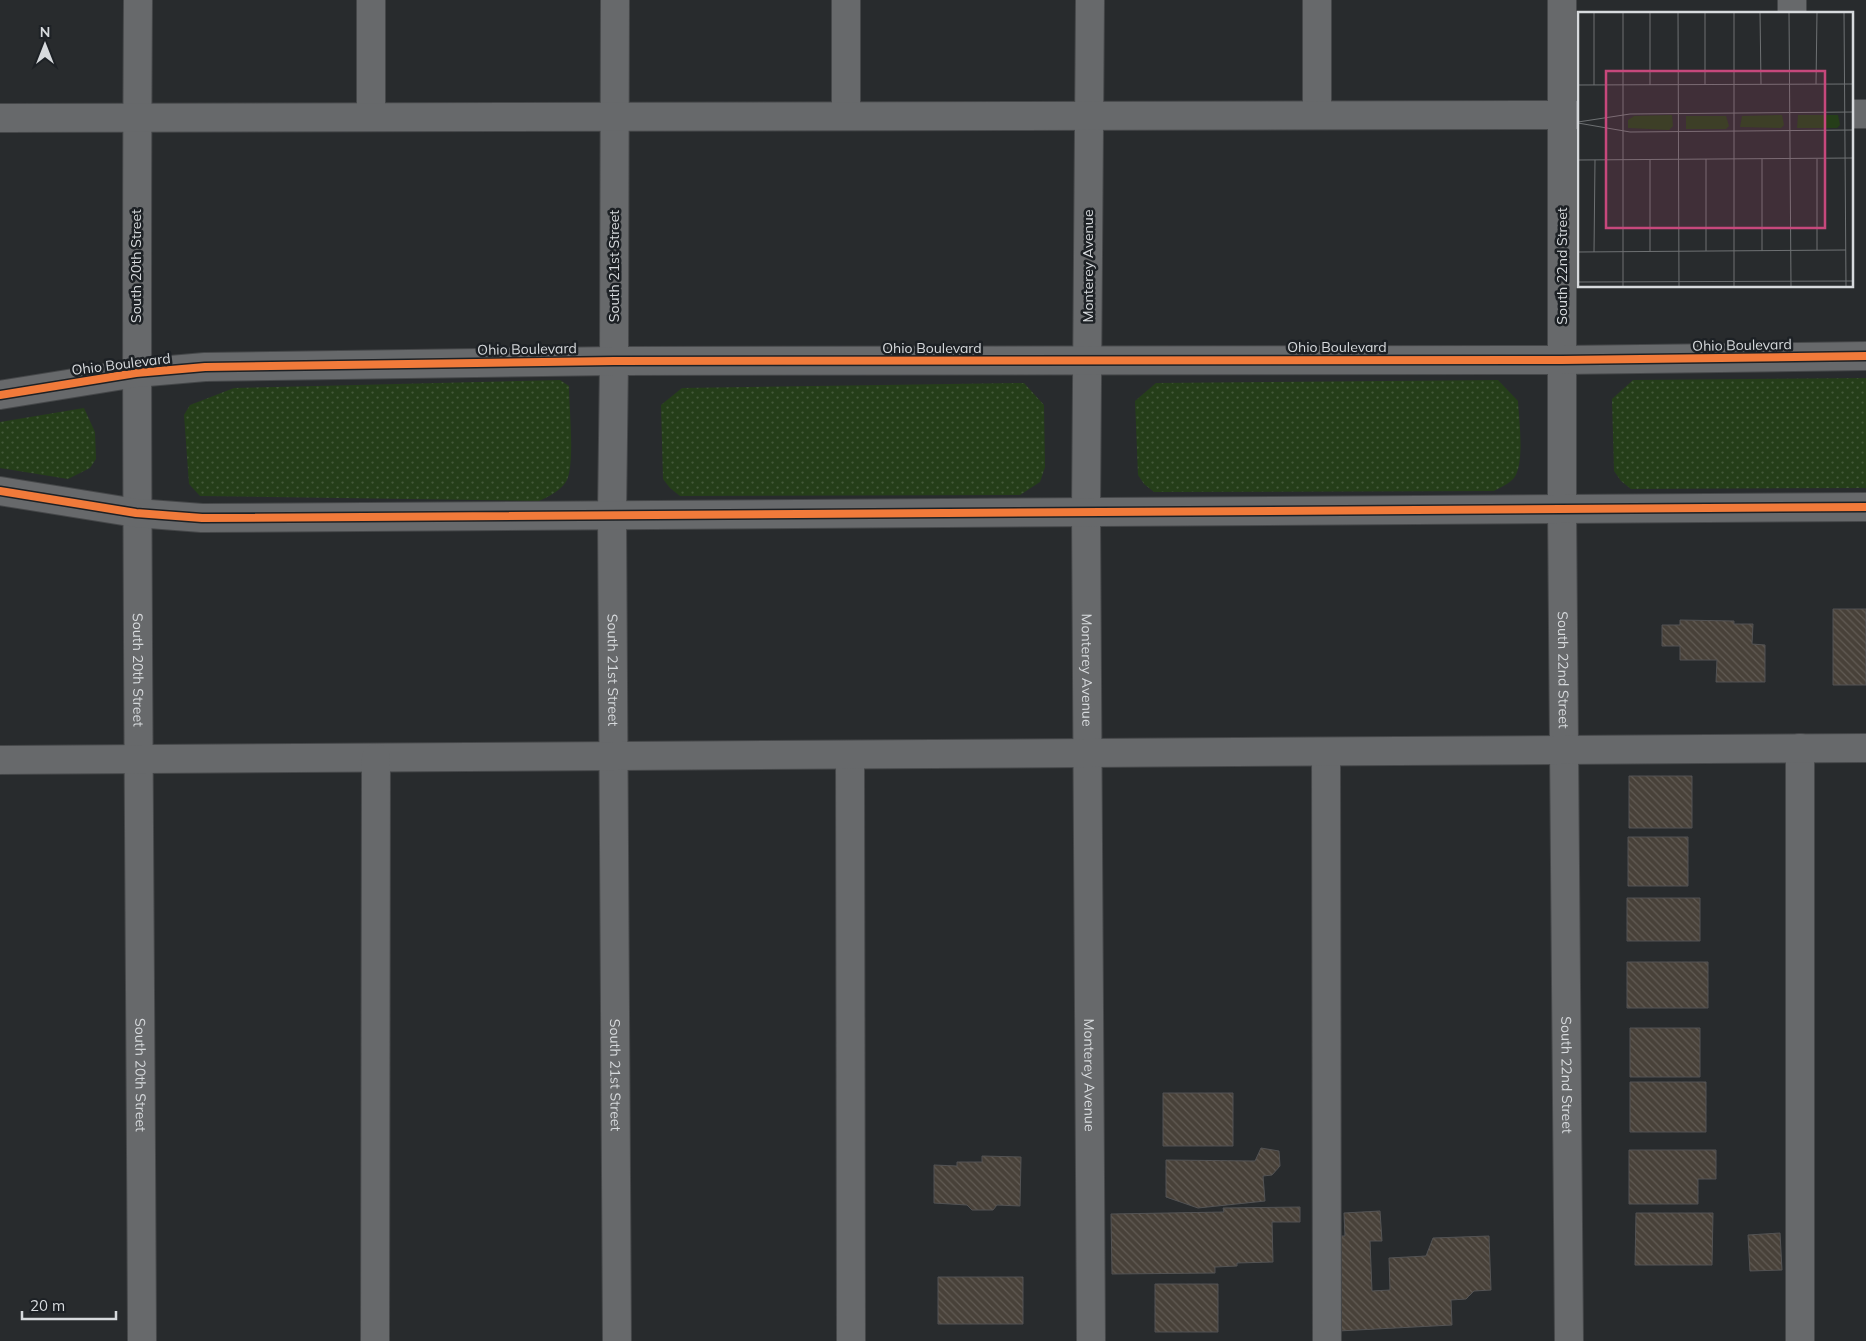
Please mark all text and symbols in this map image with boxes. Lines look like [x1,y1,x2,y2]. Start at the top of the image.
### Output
inset map [1578,12,1854,288]
north arrow [20,20,70,70]
text: N [40,23,50,41]
street label: South 22nd Street [1553,207,1571,325]
street label: South 20th Street [127,209,145,323]
street label: Monterey Avenue [1079,209,1097,323]
street label: South 21st Street [605,210,623,322]
street label: Ohio Boulevard [1692,335,1792,355]
street label: Ohio Boulevard [1287,338,1387,356]
street label: Ohio Boulevard [477,339,577,359]
street label: Ohio Boulevard [882,339,982,357]
street label: Ohio Boulevard [71,349,171,379]
street label: South 22nd Street [1554,611,1573,729]
street label: South 20th Street [129,613,147,727]
street label: Monterey Avenue [1078,613,1096,727]
street label: South 21st Street [604,614,622,726]
street label: South 22nd Street [1557,1016,1576,1134]
street label: South 20th Street [131,1018,150,1132]
street label: Monterey Avenue [1080,1018,1099,1132]
street label: South 21st Street [606,1019,625,1131]
scale bar [22,1288,116,1320]
text: 20 m [30,1296,65,1315]

